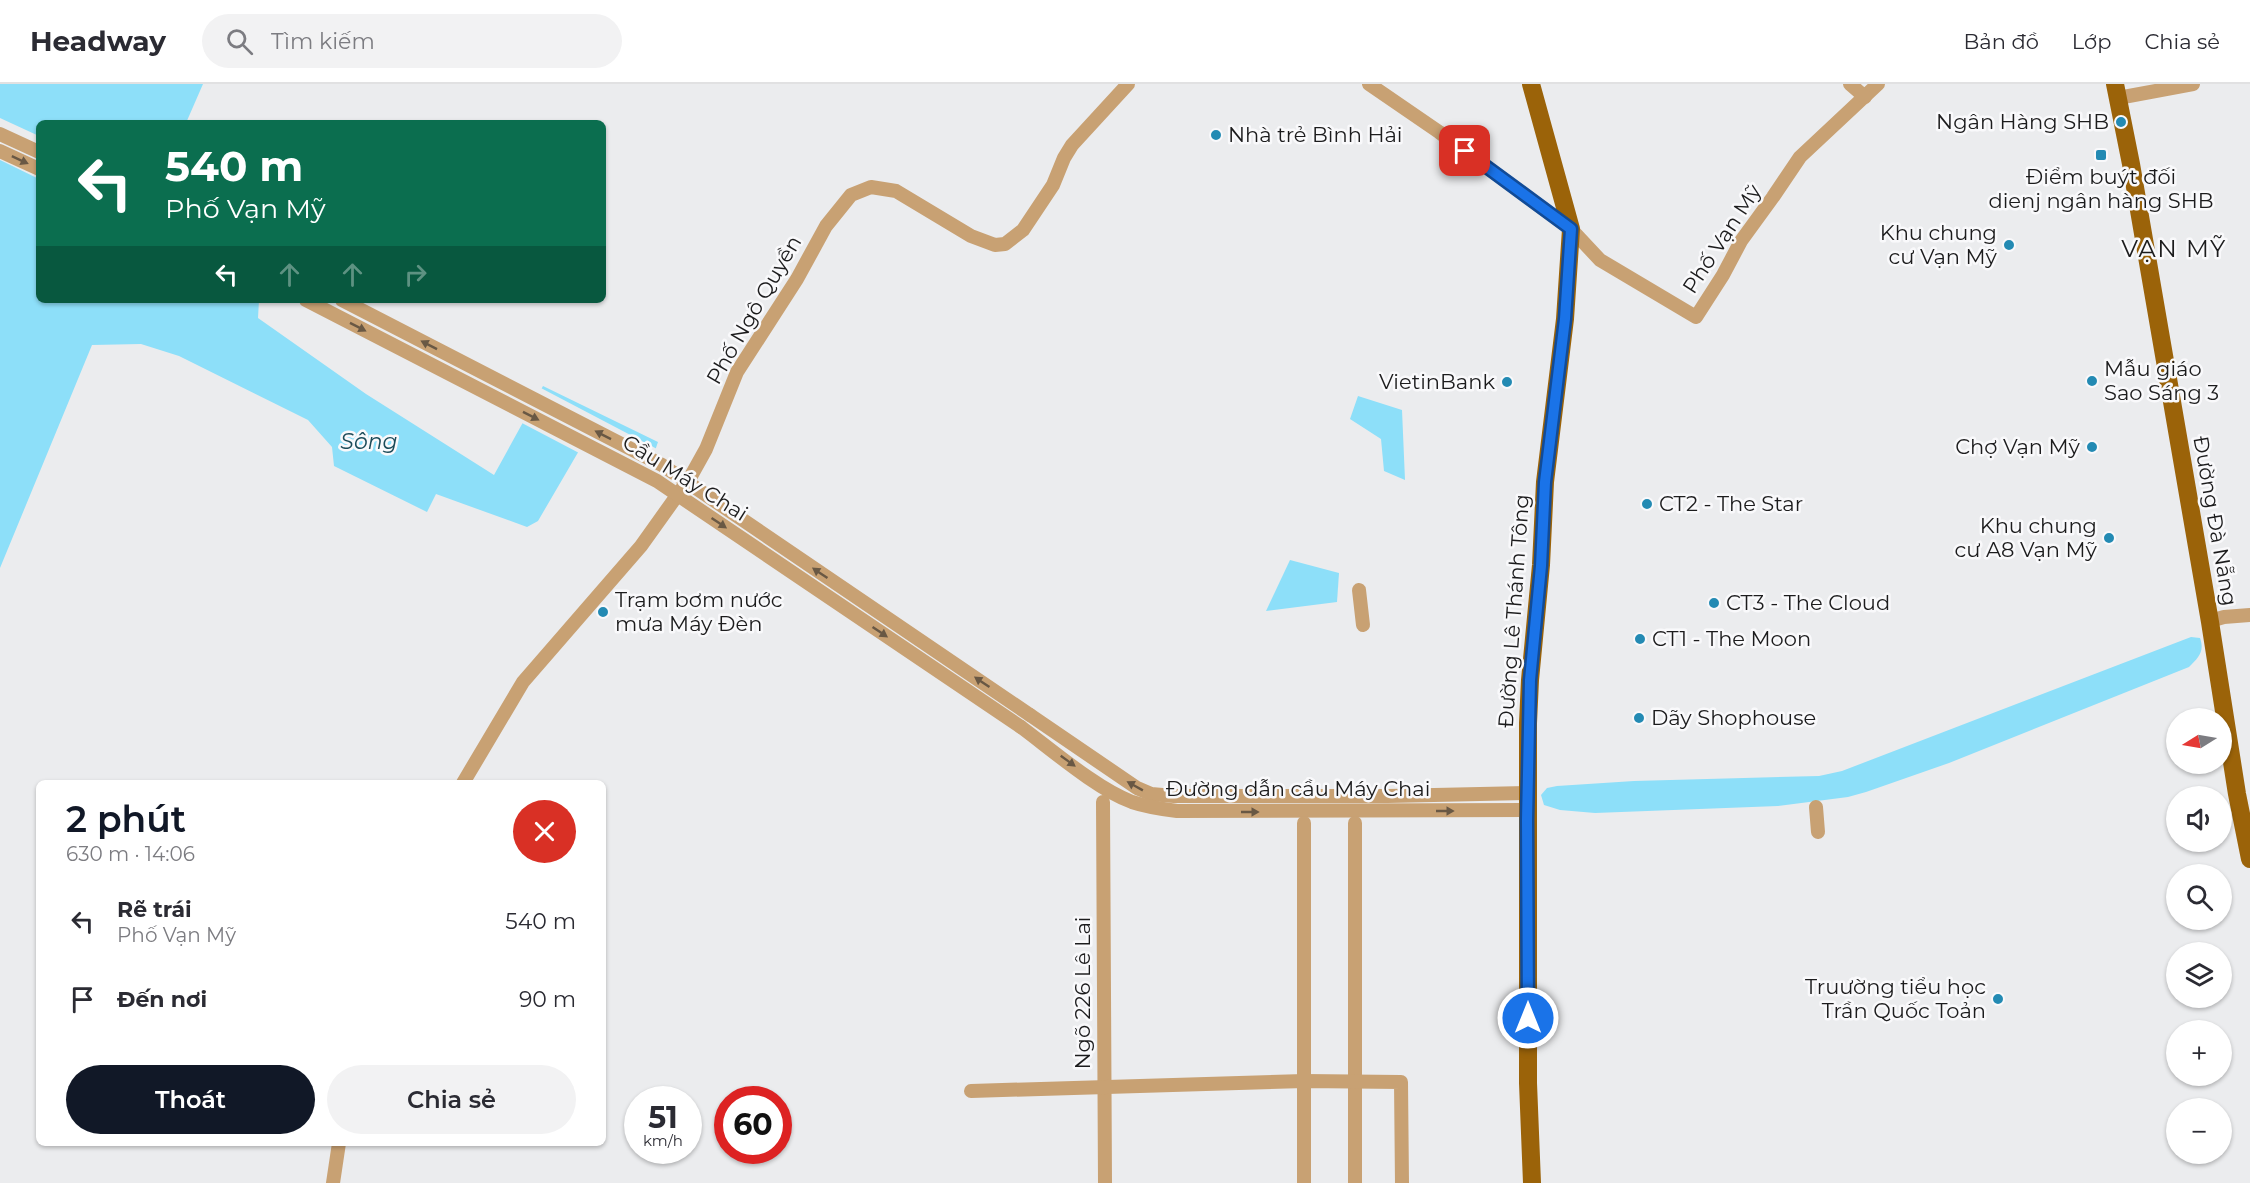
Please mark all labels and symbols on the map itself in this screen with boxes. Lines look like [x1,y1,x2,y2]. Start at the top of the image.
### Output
place label: Ngân Hàng SHB [1936,109,2109,134]
marker: Ngân Hàng SHB [2114,115,2128,129]
place label: Nhà trẻ Bình Hải [1228,122,1403,147]
pin [1439,125,1490,176]
marker: Nhà trẻ Bình Hải [1209,128,1223,142]
marker: Điểm buýt đối dienj ngân hàng SHB [2094,148,2108,162]
one-way arrow [11,156,28,165]
place label: Điểm buýt đối dienj ngân hàng SHB [1988,164,2214,213]
street label: Phố Vạn Mỹ [1677,179,1766,298]
place label: Khu chung cư Vạn Mỹ [1880,220,1998,269]
street label: Phố Ngô Quyền [701,231,806,389]
district label: VẠN MỸ [2121,234,2227,263]
marker: Khu chung cư Vạn Mỹ [2002,238,2016,252]
one-way arrow [350,322,367,332]
one-way arrow [421,340,438,350]
place label: Mẫu giáo Sao Sáng 3 [2104,356,2219,405]
place label: VietinBank [1379,369,1495,394]
marker: Mẫu giáo Sao Sáng 3 [2085,374,2099,388]
marker: VietinBank [1500,375,1514,389]
one-way arrow [523,411,540,421]
water label: Sông [340,428,398,455]
street label: Cầu Máy Chai [618,429,752,526]
one-way arrow [594,430,611,440]
place label: Chợ Vạn Mỹ [1955,434,2081,459]
street label: Đường Đà Nẵng [2188,434,2243,608]
marker: Chợ Vạn Mỹ [2085,440,2099,454]
place label: CT2 - The Star [1659,491,1803,516]
street label: Đường Lê Thánh Tông [1493,493,1534,729]
marker: CT2 - The Star [1640,497,1654,511]
place label: Khu chung cư A8 Vạn Mỹ [1955,513,2098,562]
one-way arrow [711,517,727,528]
marker: Khu chung cư A8 Vạn Mỹ [2102,531,2116,545]
one-way arrow [812,567,829,578]
place label: Trạm bơm nước mưa Máy Đèn [615,587,783,636]
place label: CT3 - The Cloud [1726,590,1890,615]
marker: CT3 - The Cloud [1707,596,1721,610]
marker: Trạm bơm nước mưa Máy Đèn [596,605,610,619]
one-way arrow [872,626,888,638]
place label: CT1 - The Moon [1652,626,1811,651]
marker: CT1 - The Moon [1633,632,1647,646]
one-way arrow [974,677,990,688]
place label: Dãy Shophouse [1651,705,1816,730]
north arrow [2166,708,2232,774]
marker: Dãy Shophouse [1632,711,1646,725]
one-way arrow [1061,755,1076,767]
street label: Đường dẫn cầu Máy Chai [1166,776,1430,801]
one-way arrow [1126,781,1143,791]
one-way arrow [1435,806,1454,816]
one-way arrow [1240,807,1259,817]
street label: Ngõ 226 Lê Lai [1070,916,1095,1070]
place label: Truường tiểu học Trần Quốc Toản [1805,974,1986,1023]
position arrow [1496,986,1560,1050]
marker: Truường tiểu học Trần Quốc Toản [1991,992,2005,1006]
speed limit sign: 60 [714,1086,792,1164]

